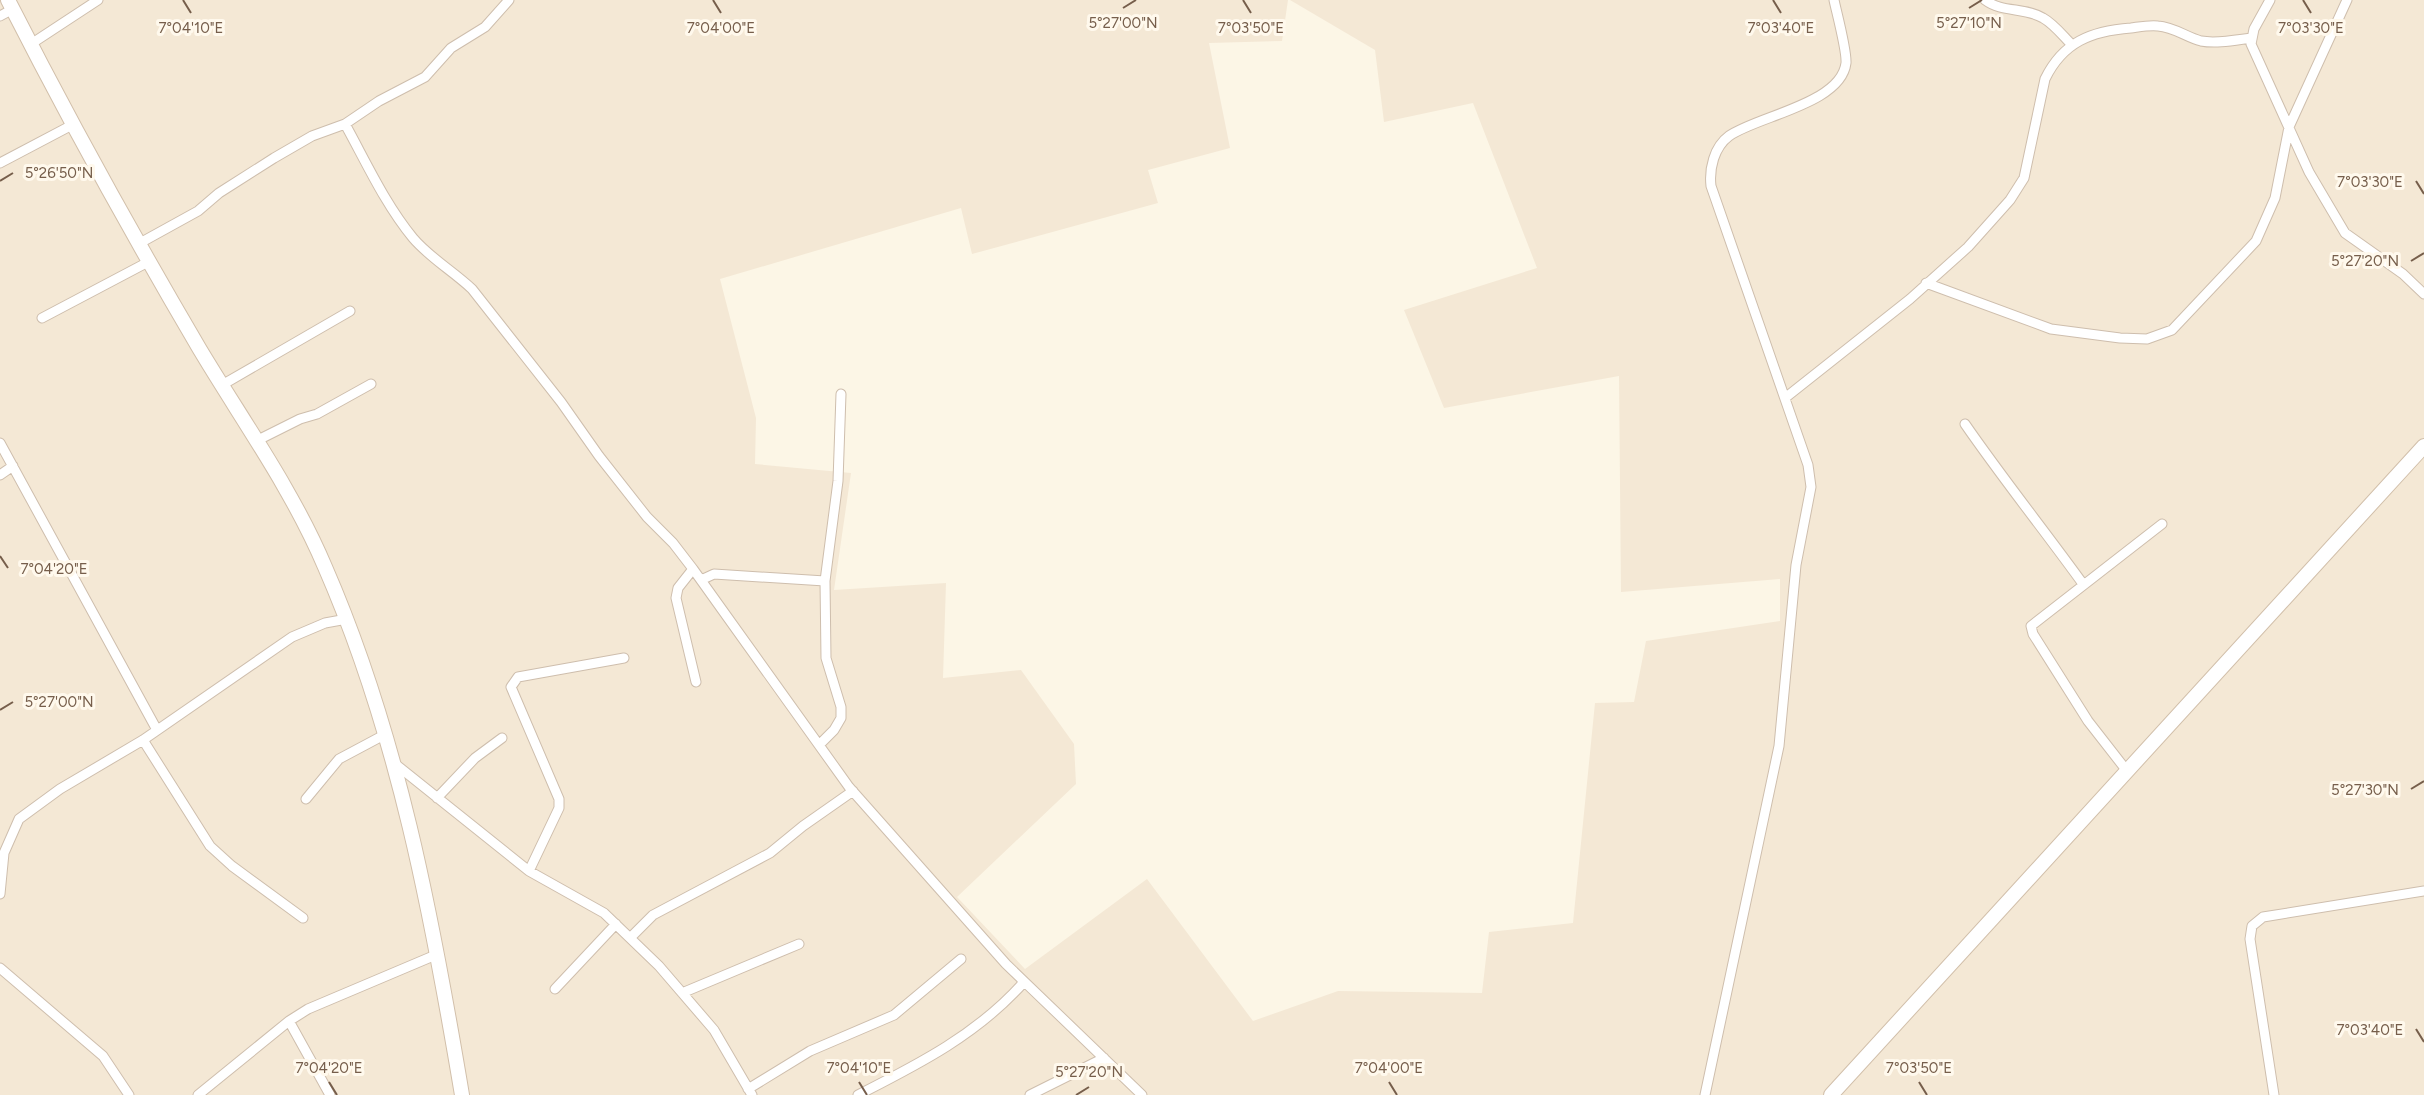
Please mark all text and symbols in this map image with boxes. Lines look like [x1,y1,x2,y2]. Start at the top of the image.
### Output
text: 5°27'00"N [1088,14,1158,32]
text: 5°27'10"N [1936,14,2002,32]
text: 7°04'10"E [158,19,224,37]
text: 7°04'00"E [687,19,755,37]
text: 7°03'50"E [1218,19,1284,37]
text: 7°03'40"E [1748,19,1814,37]
text: 7°03'30"E [2278,19,2344,37]
text: 5°26'50"N [25,164,93,182]
text: 7°03'30"E [2337,173,2403,191]
text: 5°27'20"N [2331,252,2399,270]
text: 7°04'20"E [20,560,88,578]
text: 5°27'00"N [24,693,94,711]
text: 5°27'30"N [2331,781,2399,799]
text: 7°03'40"E [2337,1021,2403,1039]
text: 7°04'20"E [295,1059,363,1077]
text: 7°04'10"E [826,1059,892,1077]
text: 7°04'00"E [1355,1059,1423,1077]
text: 7°03'50"E [1886,1059,1952,1077]
text: 5°27'20"N [1055,1063,1123,1081]

